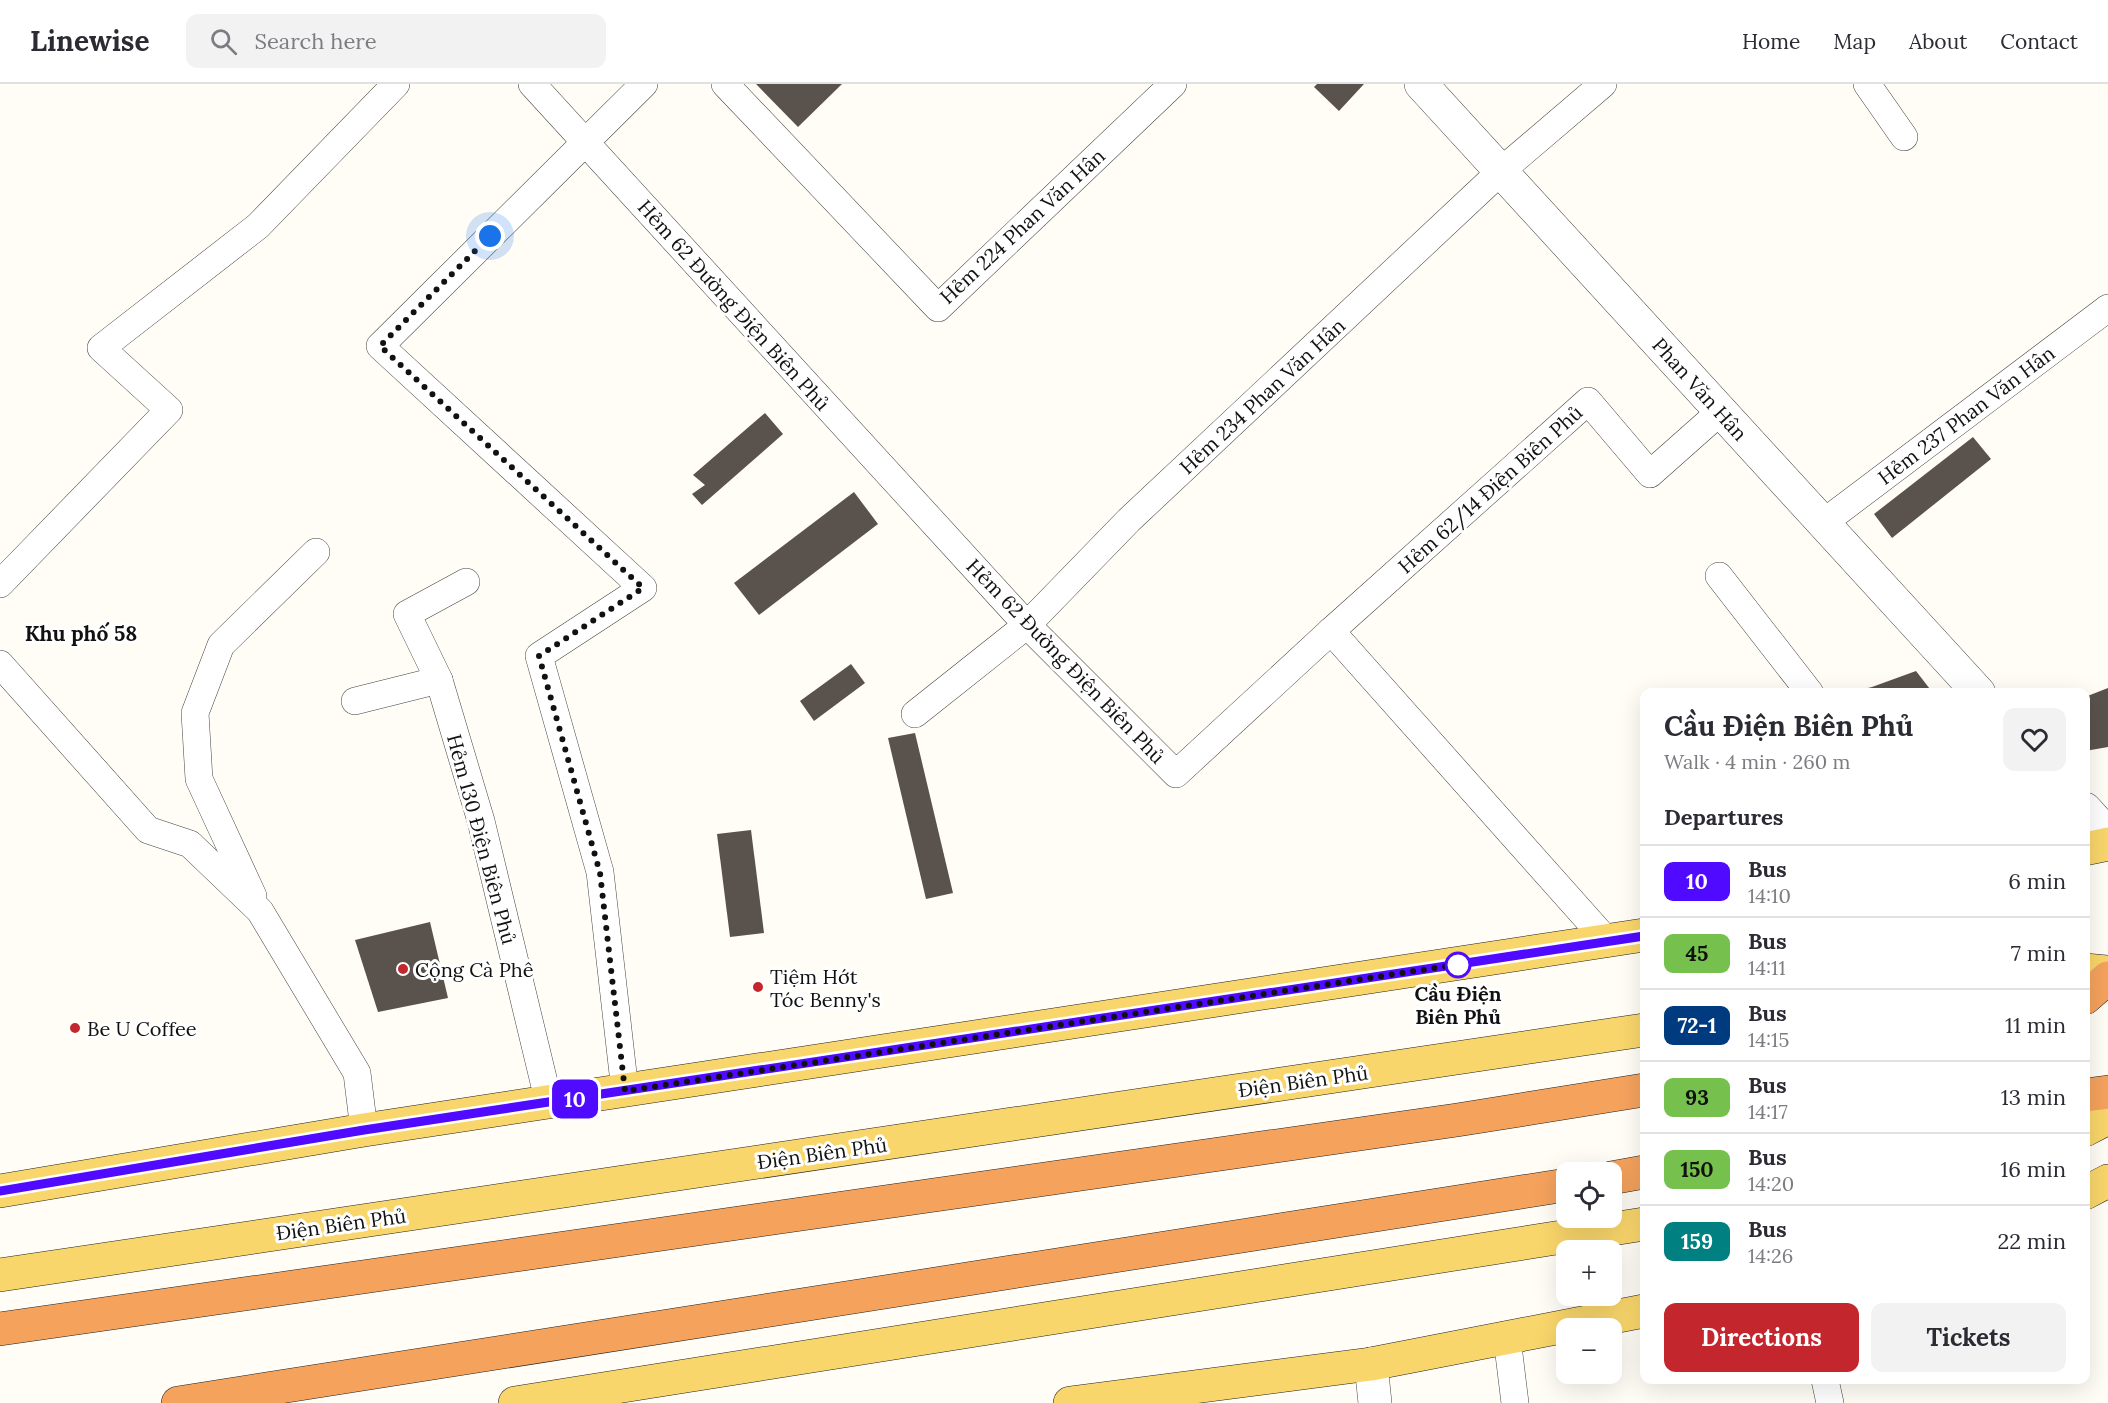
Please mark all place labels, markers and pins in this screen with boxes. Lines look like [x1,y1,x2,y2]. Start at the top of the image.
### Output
marker: Cầu Điện Biên Phủ [1445,952,1471,978]
place label: Cộng Cà Phê [415,957,534,982]
marker: Cộng Cà Phê [396,962,410,976]
place label: Tiệm Hớt Tóc Benny's [770,964,881,1012]
marker: Tiệm Hớt Tóc Benny's [751,980,765,994]
place label: Cầu Điện Biên Phủ [1415,981,1502,1029]
place label: Be U Coffee [87,1016,197,1041]
marker: Be U Coffee [68,1021,82,1035]

